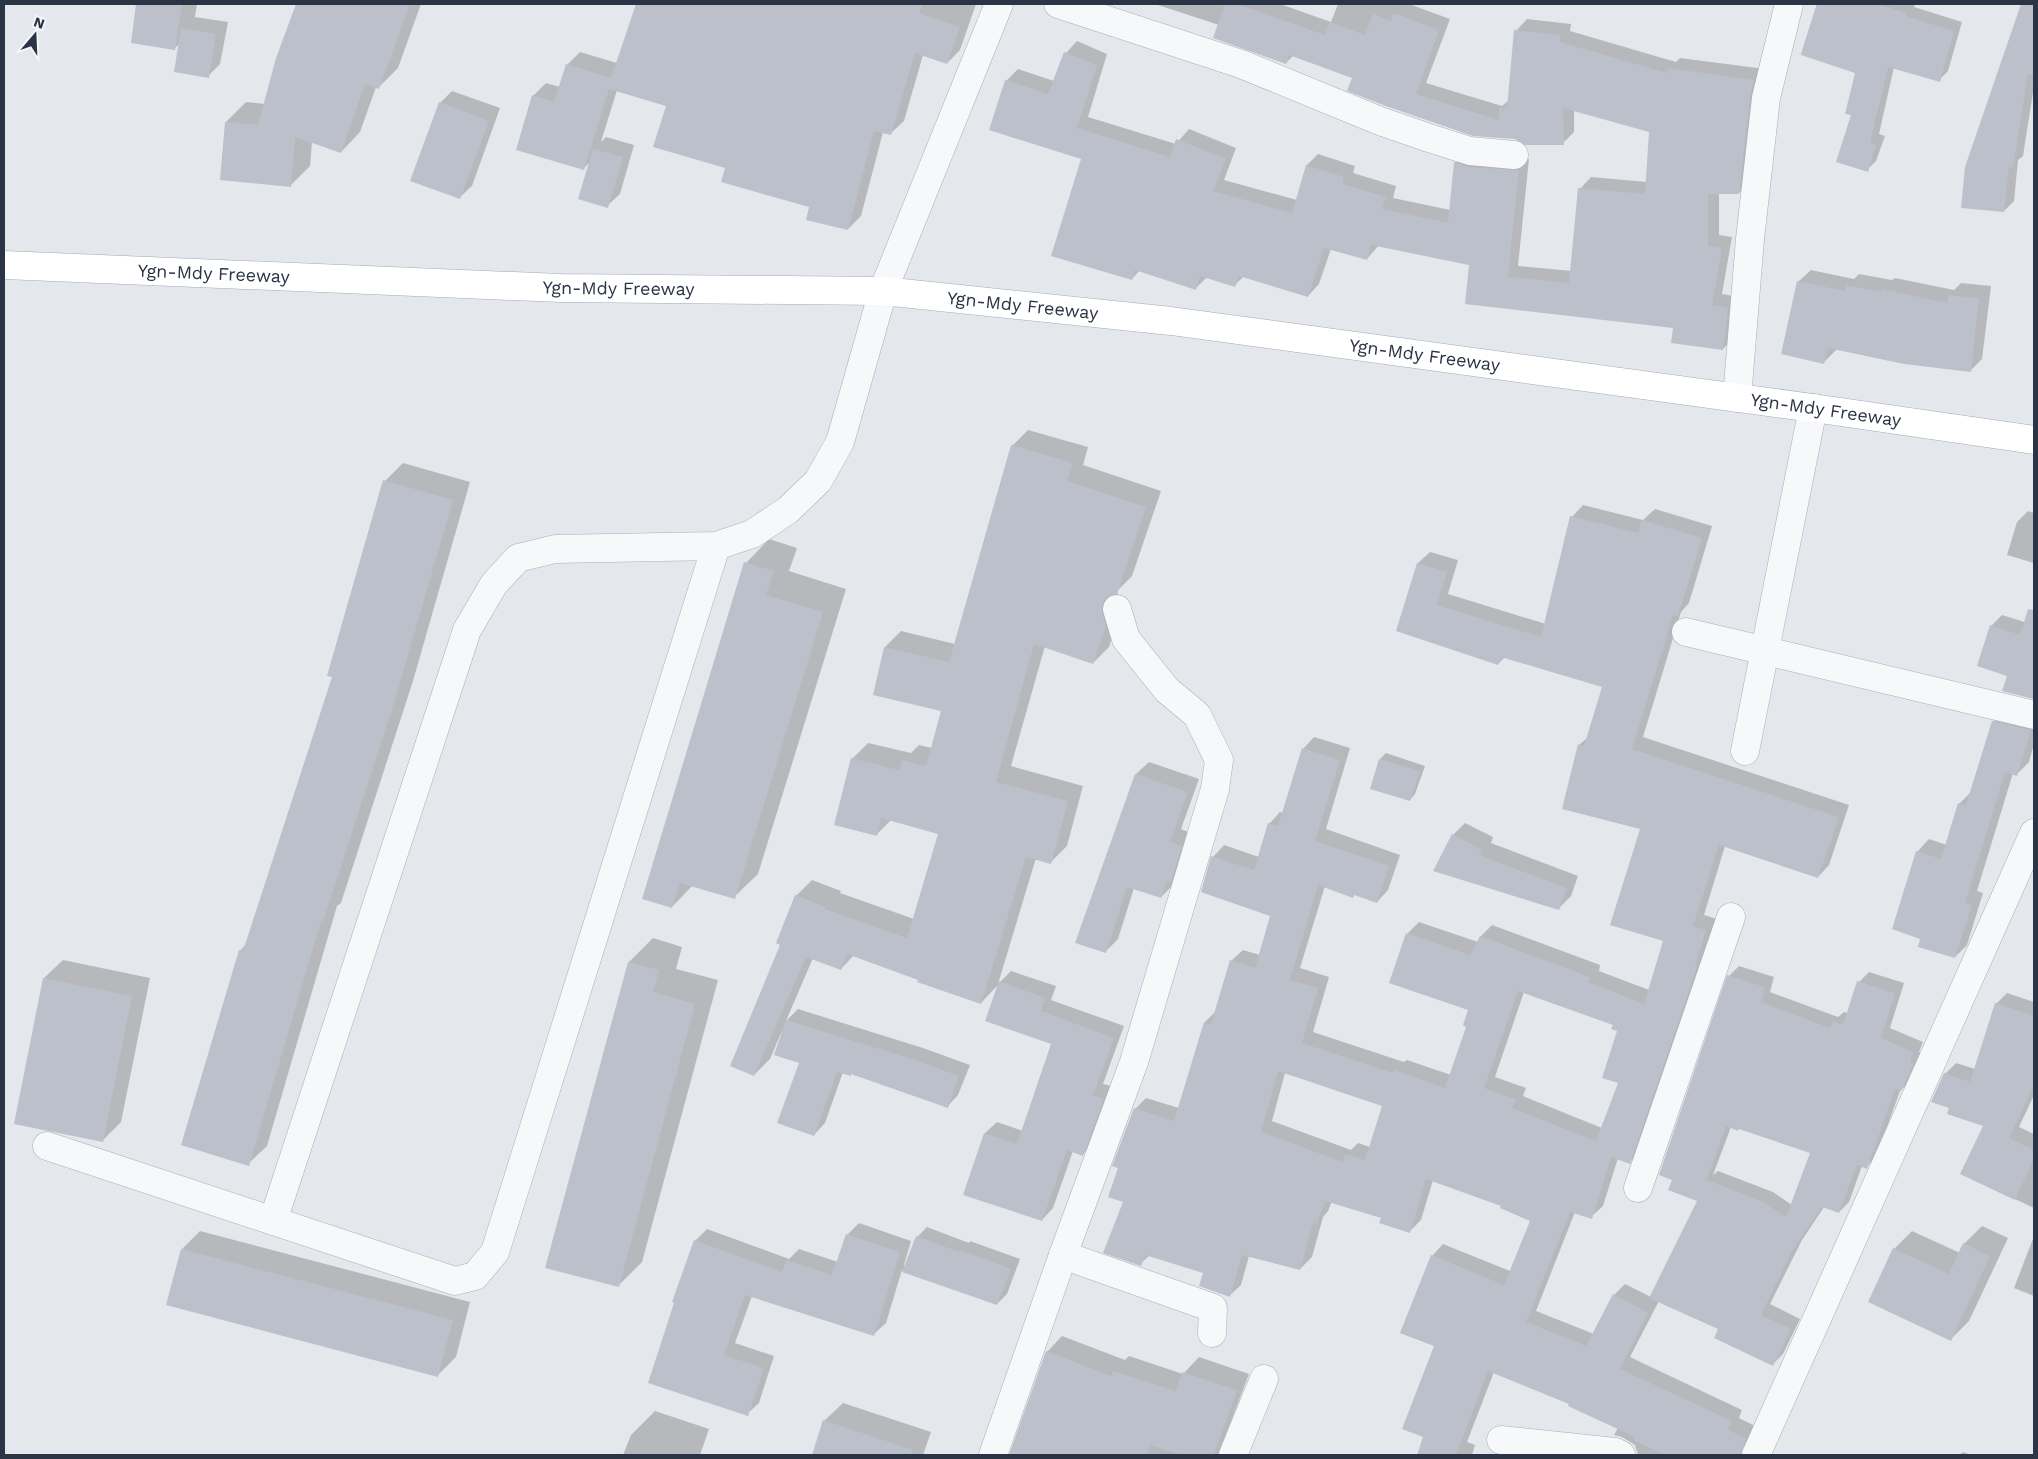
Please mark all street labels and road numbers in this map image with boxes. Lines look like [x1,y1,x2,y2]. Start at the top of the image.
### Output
street label: Ygn-Mdy Freeway [137,260,291,287]
street label: Ygn-Mdy Freeway [542,276,695,299]
street label: Ygn-Mdy Freeway [946,287,1100,323]
street label: Ygn-Mdy Freeway [1348,334,1502,376]
street label: Ygn-Mdy Freeway [1749,389,1903,431]

